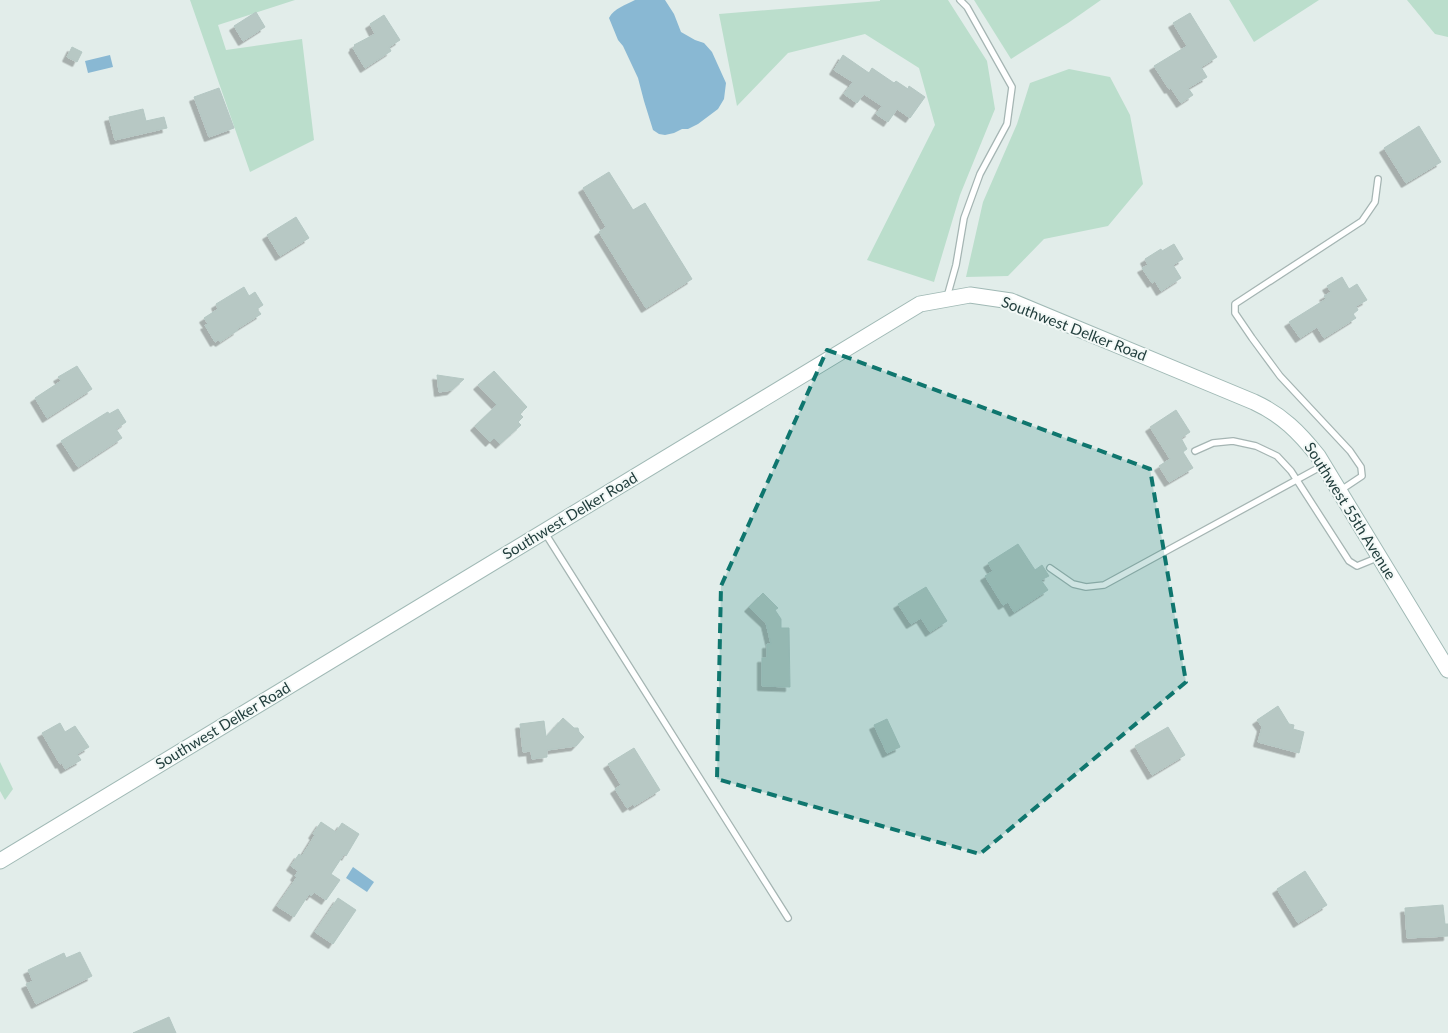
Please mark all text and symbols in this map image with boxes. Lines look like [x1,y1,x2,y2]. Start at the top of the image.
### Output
street label: Southwest Delker Road [999,292,1150,364]
street label: Southwest 55th Avenue [1301,439,1400,582]
street label: Southwest Delker Road [499,468,640,563]
street label: Southwest Delker Road [152,678,293,773]

